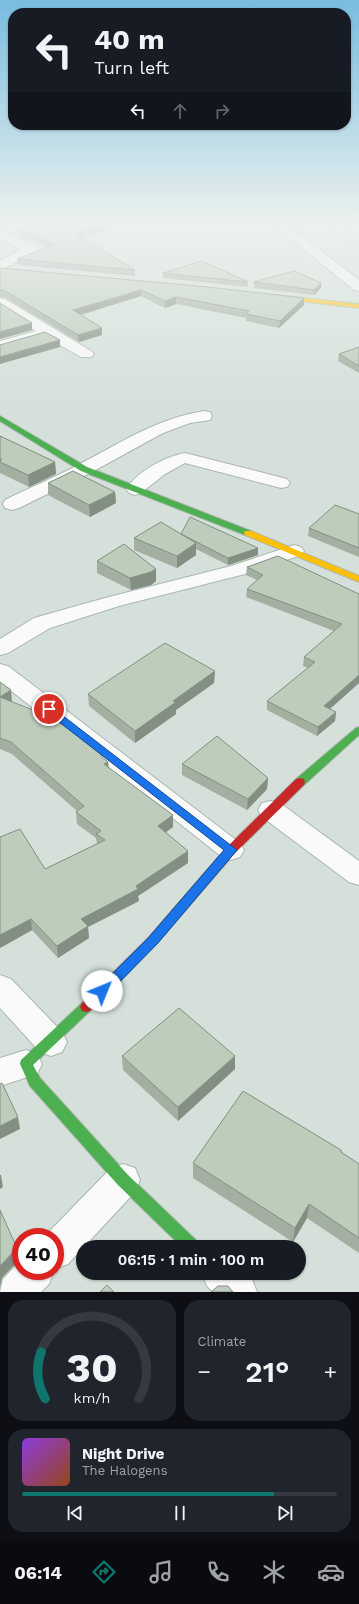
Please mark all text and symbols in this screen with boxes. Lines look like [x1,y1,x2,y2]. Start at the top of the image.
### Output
text: 40 m [94,23,164,56]
icon: left [28,24,80,76]
text: Turn left [94,57,169,78]
icon: left [127,100,149,122]
icon: ahead [169,100,191,122]
icon: right [211,100,233,122]
pin [32,692,66,726]
icon: arrive [38,698,60,720]
position arrow [81,970,123,1012]
speed limit sign: 40 [12,1228,64,1280]
text: 06:15 · 1 min · 100 m [118,1251,264,1269]
text: Climate [198,1334,246,1349]
text: 30 [66,1342,117,1391]
text: 21° [245,1354,290,1389]
text: − [198,1359,211,1384]
text: + [324,1359,337,1384]
text: km/h [73,1389,110,1405]
text: Night Drive [82,1445,165,1463]
text: The Halogens [82,1463,168,1478]
icon: previous [64,1502,86,1524]
icon: pause [169,1502,191,1524]
icon: next [274,1502,296,1524]
icon: directions [90,1558,118,1586]
icon: music [147,1558,175,1586]
icon: phone [204,1558,232,1586]
icon: climate [260,1558,288,1586]
icon: car [317,1558,345,1586]
text: 06:14 [14,1562,62,1583]

